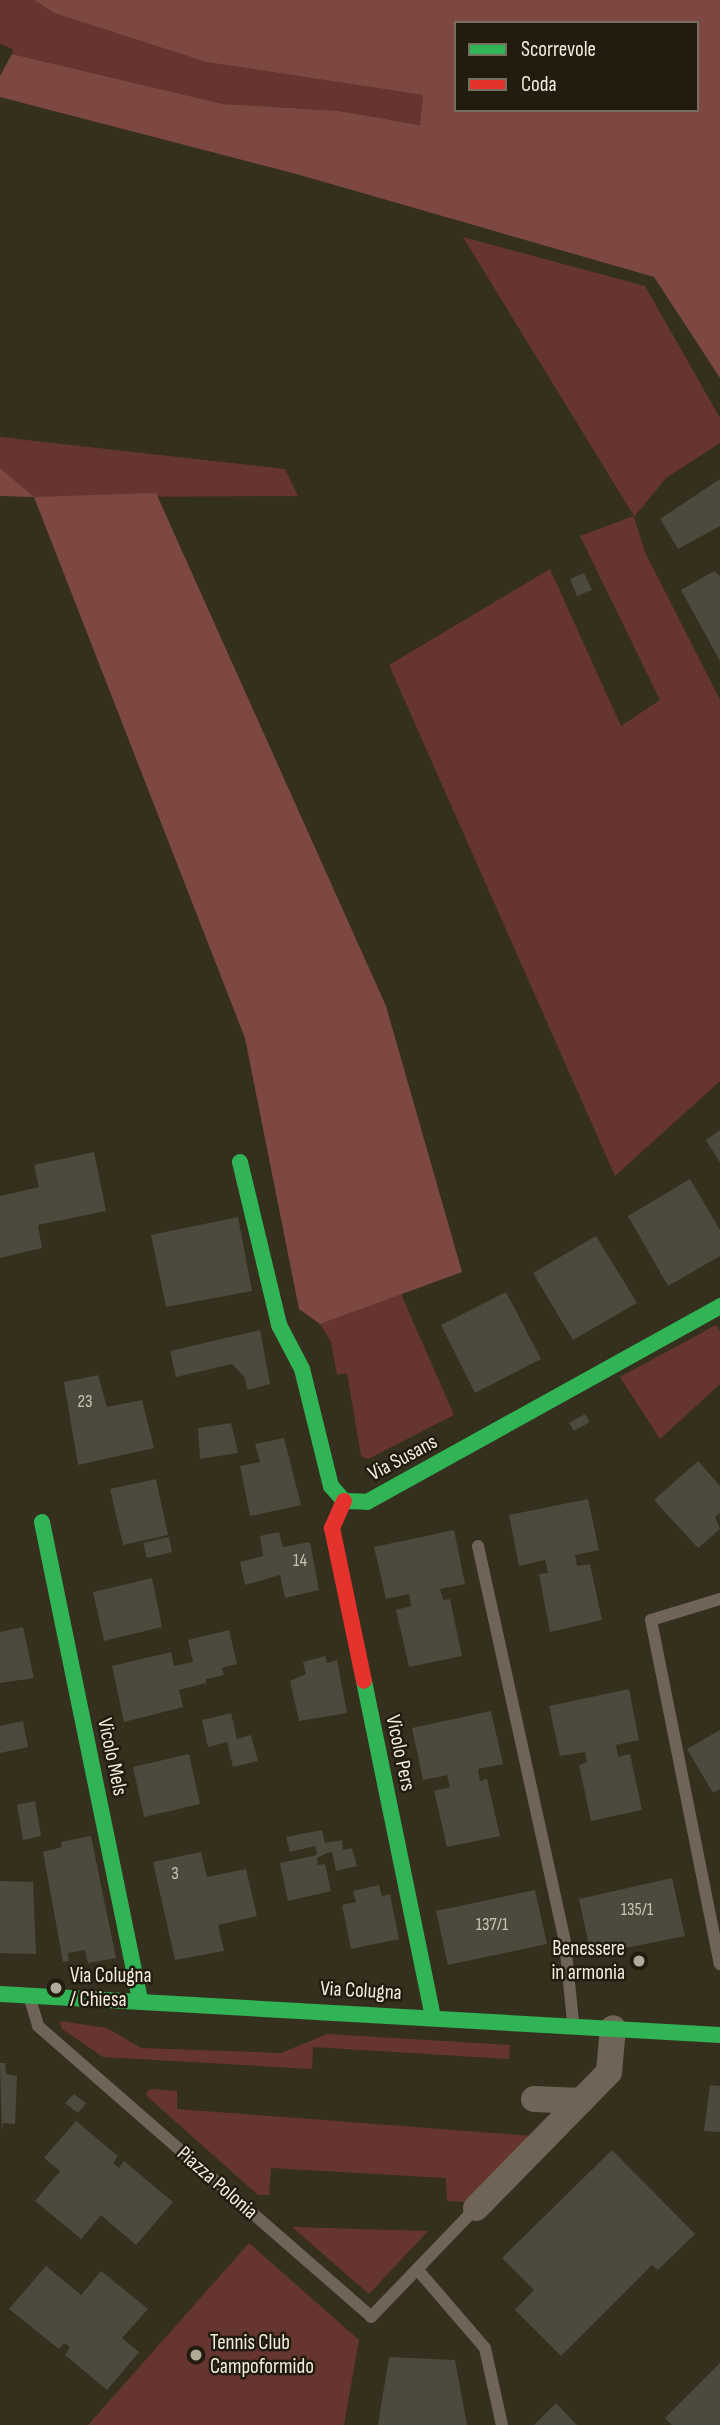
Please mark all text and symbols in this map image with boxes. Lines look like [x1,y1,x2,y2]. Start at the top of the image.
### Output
legend [454,21,699,112]
text: Scorrevole [521,37,596,62]
text: Coda [521,72,557,97]
house number: 23 [78,1391,92,1413]
street label: Via Susans [364,1429,442,1487]
house number: 14 [293,1550,307,1572]
street label: Vicolo Pers [380,1713,420,1793]
street label: Vicolo Mels [91,1716,133,1798]
house number: 3 [171,1863,179,1885]
house number: 135/1 [621,1899,653,1921]
house number: 137/1 [476,1914,508,1936]
place label: Benessere in armonia [551,1936,625,1986]
marker: Benessere in armonia [631,1953,647,1969]
place label: Via Colugna / Chiesa [70,1963,152,2013]
street label: Via Colugna [320,1976,402,2006]
marker: Via Colugna / Chiesa [48,1980,64,1996]
street label: Piazza Polonia [172,2141,262,2225]
place label: Tennis Club Campoformido [210,2330,314,2380]
marker: Tennis Club Campoformido [188,2347,204,2363]

